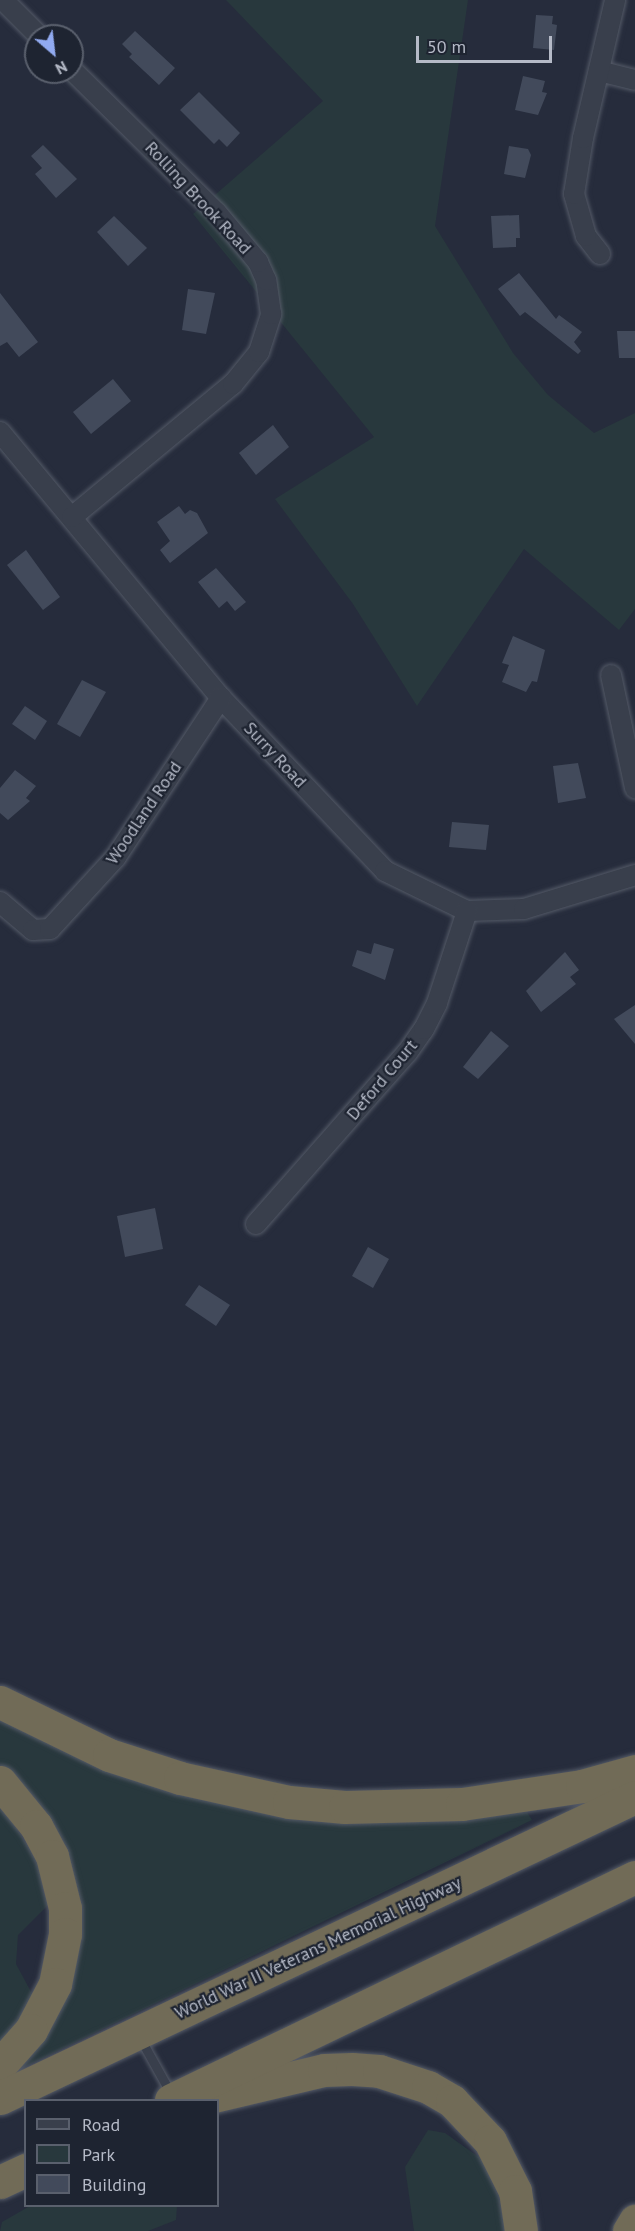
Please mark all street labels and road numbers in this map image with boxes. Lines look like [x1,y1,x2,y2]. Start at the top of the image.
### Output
street label: Rolling Brook Road [140,137,256,259]
street label: Surry Road [239,717,311,793]
street label: Woodland Road [102,757,186,869]
street label: Deford Court [342,1035,422,1125]
street label: World War II Veterans Memorial Highway [171,1872,465,2024]

